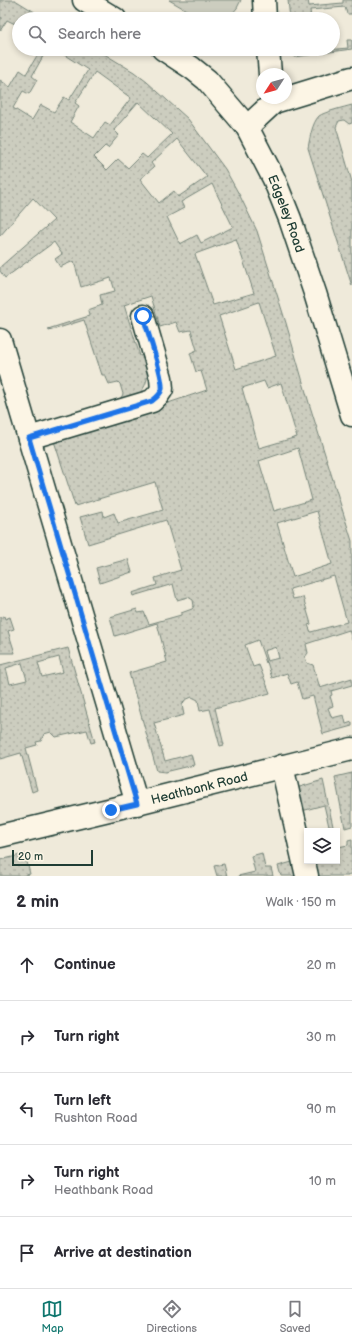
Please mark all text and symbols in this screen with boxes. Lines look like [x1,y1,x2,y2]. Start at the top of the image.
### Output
search box [12,12,340,56]
icon: search [26,23,48,45]
text: Search here [58,25,141,44]
north arrow [256,68,292,104]
street label: Edgeley Road [264,173,308,255]
route start [134,307,152,325]
street label: Heathbank Road [149,769,249,808]
route end [102,801,120,819]
map controls [304,828,340,864]
button: layers [304,828,340,864]
scale bar [12,848,93,867]
text: 20 m [18,850,43,863]
text: 2 min [16,892,59,912]
text: Walk · 150 m [265,894,336,910]
icon: ahead [16,954,38,976]
text: Continue [54,955,116,974]
text: 20 m [306,957,336,973]
icon: right [16,1026,38,1048]
text: Turn right [54,1027,119,1046]
text: 30 m [306,1029,336,1045]
text: Turn left [54,1091,111,1110]
icon: left [16,1098,38,1120]
text: 90 m [307,1101,336,1117]
text: Rushton Road [54,1110,137,1126]
text: Turn right [54,1163,119,1182]
icon: right [16,1170,38,1192]
text: 10 m [309,1173,336,1189]
text: Heathbank Road [54,1182,153,1198]
icon: arrive [16,1242,38,1264]
text: Arrive at destination [54,1243,192,1262]
tab: Map [41,1298,64,1335]
tab: Directions [146,1298,197,1335]
tab: Saved [280,1298,311,1335]

